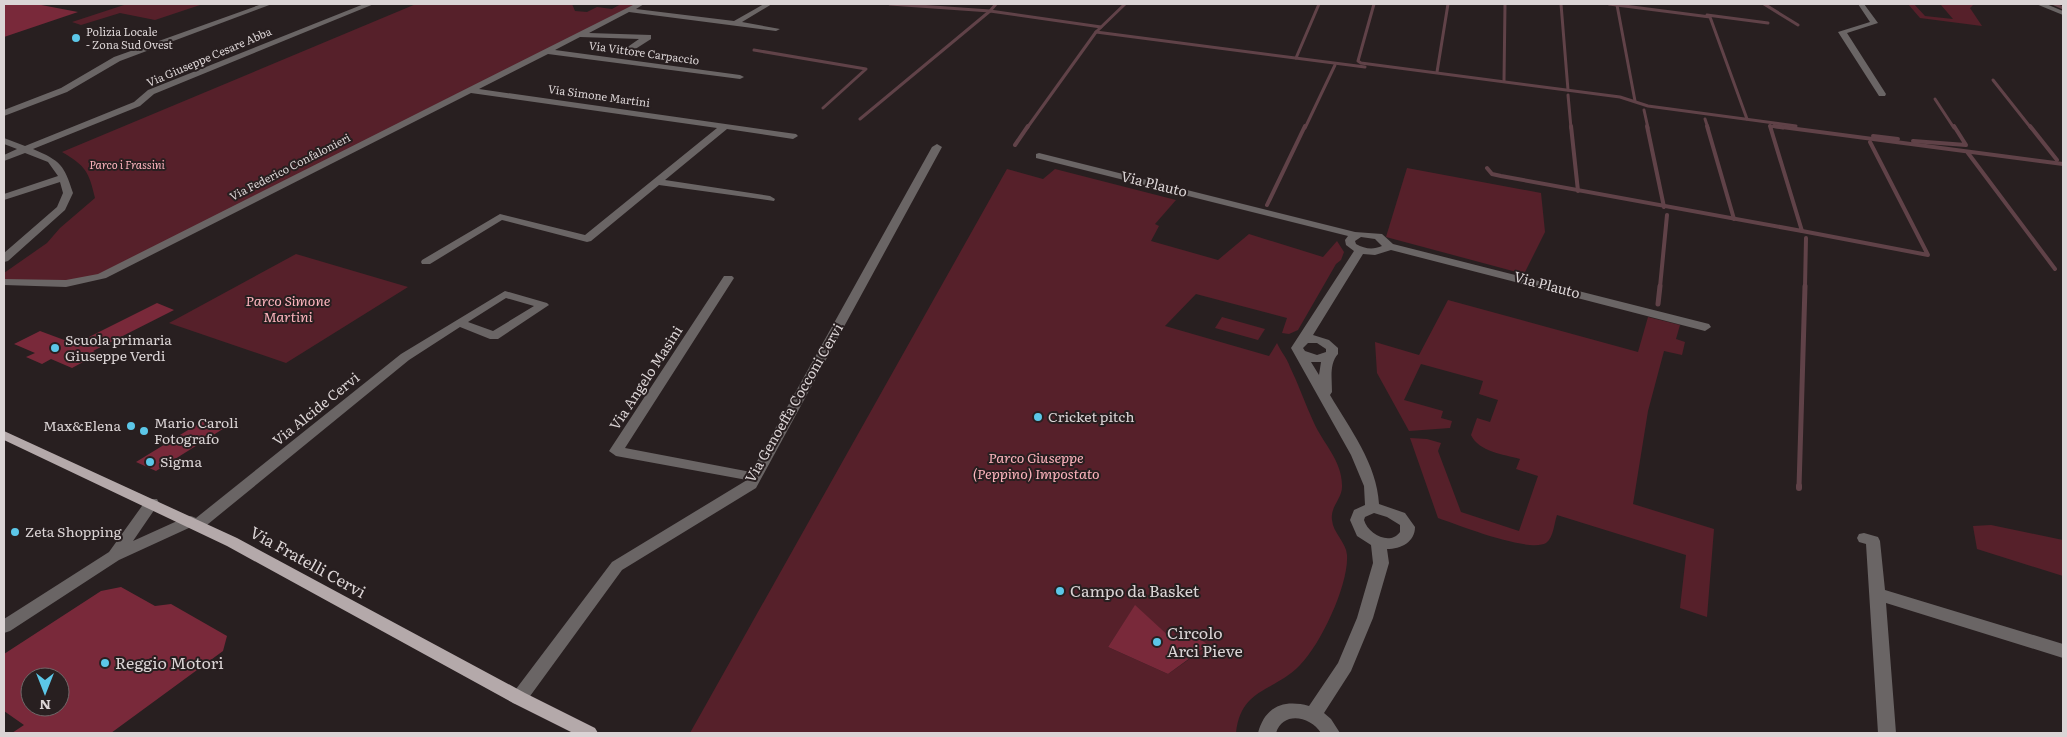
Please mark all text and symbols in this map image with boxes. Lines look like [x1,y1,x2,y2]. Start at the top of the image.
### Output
street label: Via Giuseppe Cesare Abba [144,22,274,90]
place label: Polizia Locale - Zona Sud Ovest [86,23,173,52]
marker: Polizia Locale - Zona Sud Ovest [70,32,82,44]
street label: Via Vittore Carpaccio [588,36,700,68]
street label: Via Simone Martini [547,80,652,110]
street label: Via Federico Confalonieri [226,128,353,204]
park label: Parco i Frassini [89,156,165,172]
street label: Via Plauto [1119,165,1190,201]
street label: Via Plauto [1512,266,1583,302]
park label: Parco Simone Martini [246,290,331,326]
street label: Via Genoeffa Cocconi Cervi [739,319,847,486]
street label: Via Angelo Masini [604,321,687,433]
place label: Scuola primaria Giuseppe Verdi [65,329,172,365]
marker: Scuola primaria Giuseppe Verdi [49,342,61,354]
street label: Via Alcide Cervi [268,367,363,450]
place label: Cricket pitch [1048,406,1135,426]
marker: Cricket pitch [1032,411,1044,423]
place label: Mario Caroli Fotografo [154,412,239,448]
place label: Max&Elena [43,415,121,435]
marker: Max&Elena [125,420,137,432]
marker: Mario Caroli Fotografo [138,425,150,437]
park label: Parco Giuseppe (Peppino) Impostato [972,447,1100,483]
place label: Sigma [160,451,202,471]
marker: Sigma [144,456,156,468]
street label: Via Fratelli Cervi [246,519,371,603]
place label: Zeta Shopping [25,521,122,541]
marker: Zeta Shopping [9,526,21,538]
place label: Campo da Basket [1070,578,1200,602]
marker: Campo da Basket [1054,585,1066,597]
place label: Circolo Arci Pieve [1167,620,1243,662]
marker: Circolo Arci Pieve [1151,636,1163,648]
place label: Reggio Motori [115,650,224,674]
marker: Reggio Motori [99,657,111,669]
north arrow [20,667,70,717]
text: N [39,696,51,716]

